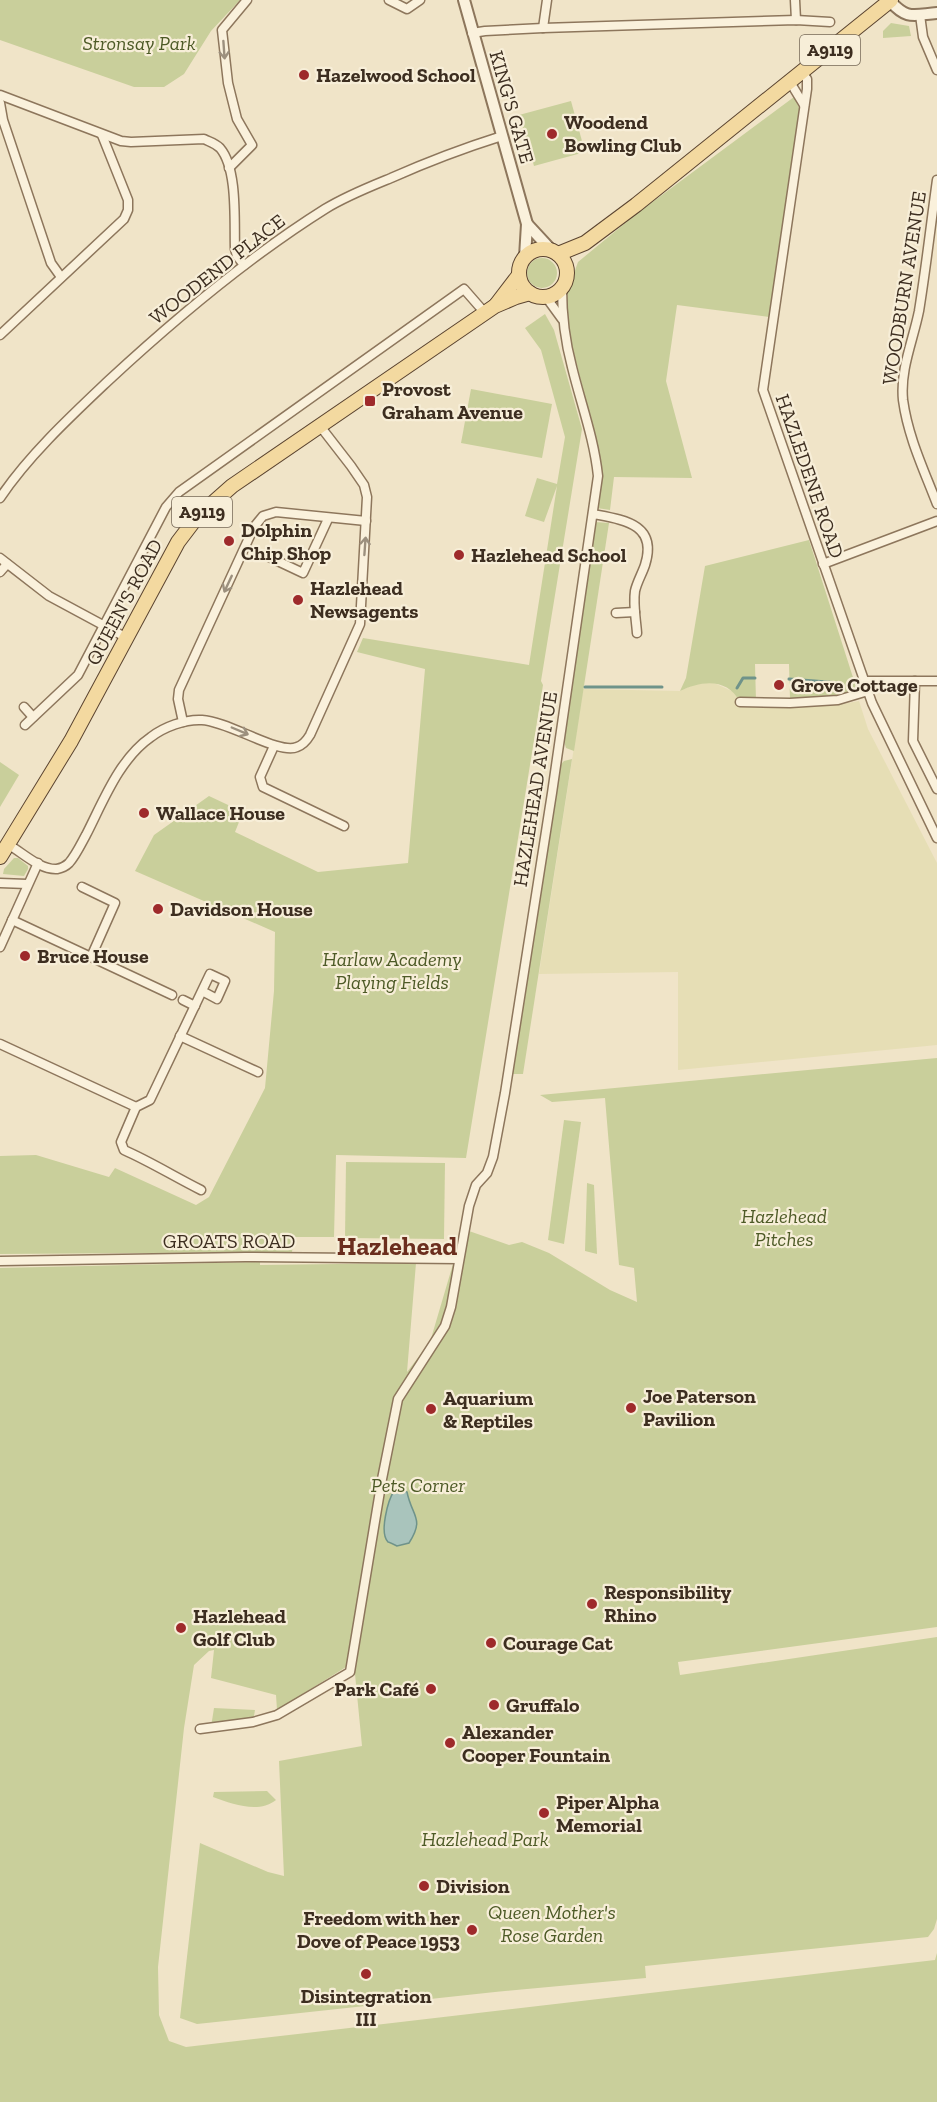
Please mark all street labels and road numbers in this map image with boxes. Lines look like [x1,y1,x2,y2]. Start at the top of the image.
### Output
road number: A9119 [800,35,860,65]
street label: KING'S GATE [484,48,540,166]
street label: WOODBURN AVENUE [877,190,931,386]
street label: WOODEND PLACE [144,209,290,329]
street label: HAZLEDENE ROAD [771,391,849,561]
road number: A9119 [172,497,232,527]
street label: QUEEN'S ROAD [81,535,167,669]
street label: HAZLEHEAD AVENUE [508,690,562,888]
street label: GROATS ROAD [163,1229,295,1253]

